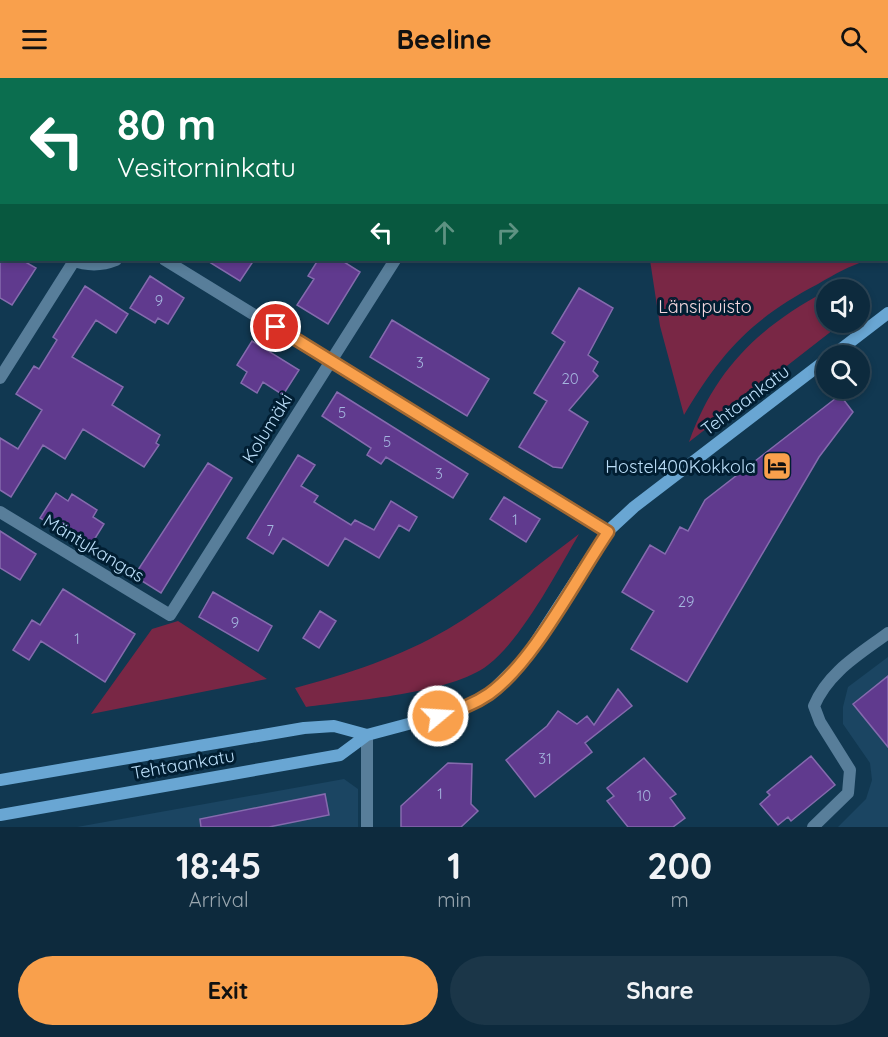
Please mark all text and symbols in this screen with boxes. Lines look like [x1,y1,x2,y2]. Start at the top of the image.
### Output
text: Beeline [396,22,492,56]
icon: menu [18,23,51,56]
icon: search [837,23,870,56]
text: 80 m [117,98,216,151]
icon: left [18,102,96,180]
text: Vesitorninkatu [117,150,296,184]
icon: left [365,216,398,249]
icon: ahead [428,216,461,249]
icon: right [491,216,524,249]
map controls [816,279,870,399]
button: sound [816,279,870,333]
house number: 9 [155,291,163,310]
park label: Länsipuisto [658,295,752,318]
pin [250,301,301,352]
icon: arrive [259,310,292,343]
button: search [816,345,870,399]
house number: 3 [416,353,424,372]
street label: Tehtaankatu [696,359,794,441]
house number: 20 [561,369,579,388]
street label: Kolumäki [237,389,297,467]
house number: 5 [338,403,346,422]
house number: 5 [383,432,391,451]
hotel icon: Hostel400Kokkola [761,450,793,482]
place label: Hostel400Kokkola [605,455,756,478]
house number: 3 [435,464,443,483]
street label: Mäntykangas [39,509,149,587]
house number: 1 [512,510,518,529]
house number: 7 [266,521,274,540]
house number: 29 [678,592,694,611]
house number: 9 [231,613,239,632]
house number: 1 [74,629,80,648]
position arrow [406,684,470,748]
street label: Tehtaankatu [130,744,236,784]
house number: 31 [538,749,552,768]
house number: 1 [437,784,443,803]
house number: 10 [637,786,651,805]
text: 18:45 [176,843,261,888]
text: 1 [447,843,461,888]
text: 200 [647,843,712,888]
text: Arrival [189,887,249,912]
text: min [437,887,471,912]
text: m [671,887,689,912]
button: Exit [18,956,438,1025]
button: Share [450,956,870,1025]

